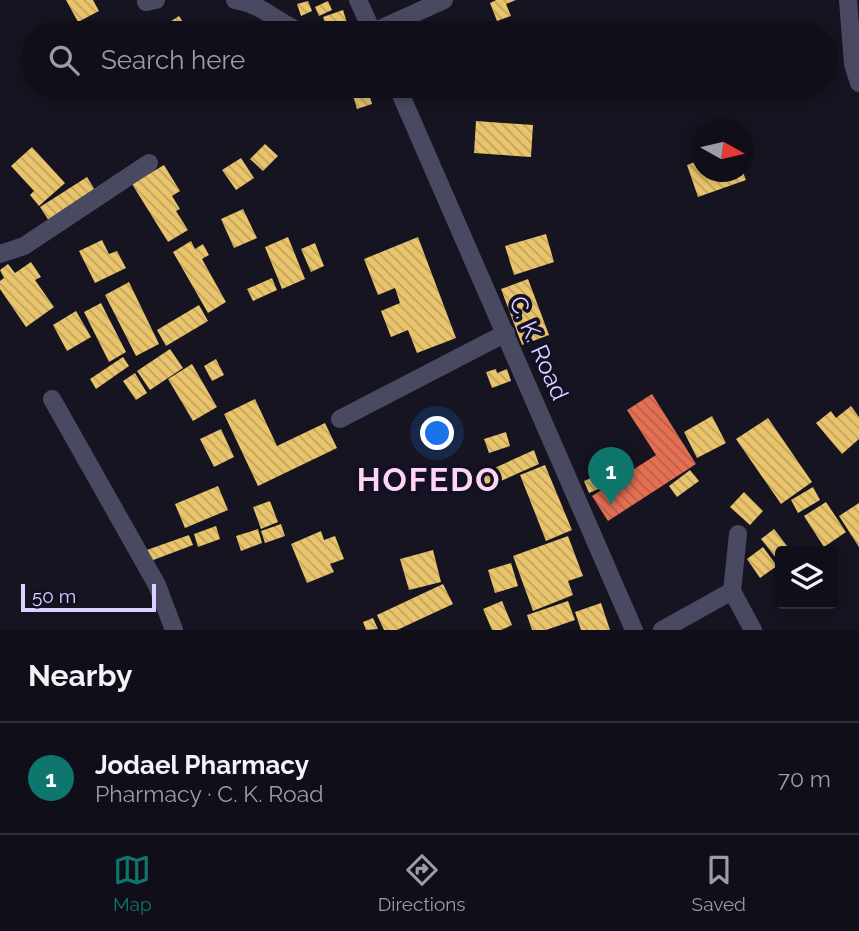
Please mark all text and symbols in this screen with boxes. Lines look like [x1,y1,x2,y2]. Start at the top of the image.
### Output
search box [21,21,838,98]
icon: search [45,41,83,79]
text: Search here [101,45,245,75]
north arrow [691,119,754,182]
street label: C. K. Road [503,292,575,404]
your location [420,416,454,450]
pin: 1 [588,447,634,505]
district label: HOFEDO [357,461,501,498]
map controls [775,546,838,609]
button: layers [775,546,838,609]
scale bar [21,581,156,613]
text: 50 m [32,585,76,607]
text: Nearby [28,658,132,693]
text: Jodael Pharmacy [95,750,309,780]
text: 1 [45,765,57,792]
text: 70 m [778,765,831,792]
text: Pharmacy · C. K. Road [95,780,324,807]
tab: Map [113,851,152,915]
tab: Directions [378,851,466,915]
tab: Saved [692,851,746,915]

